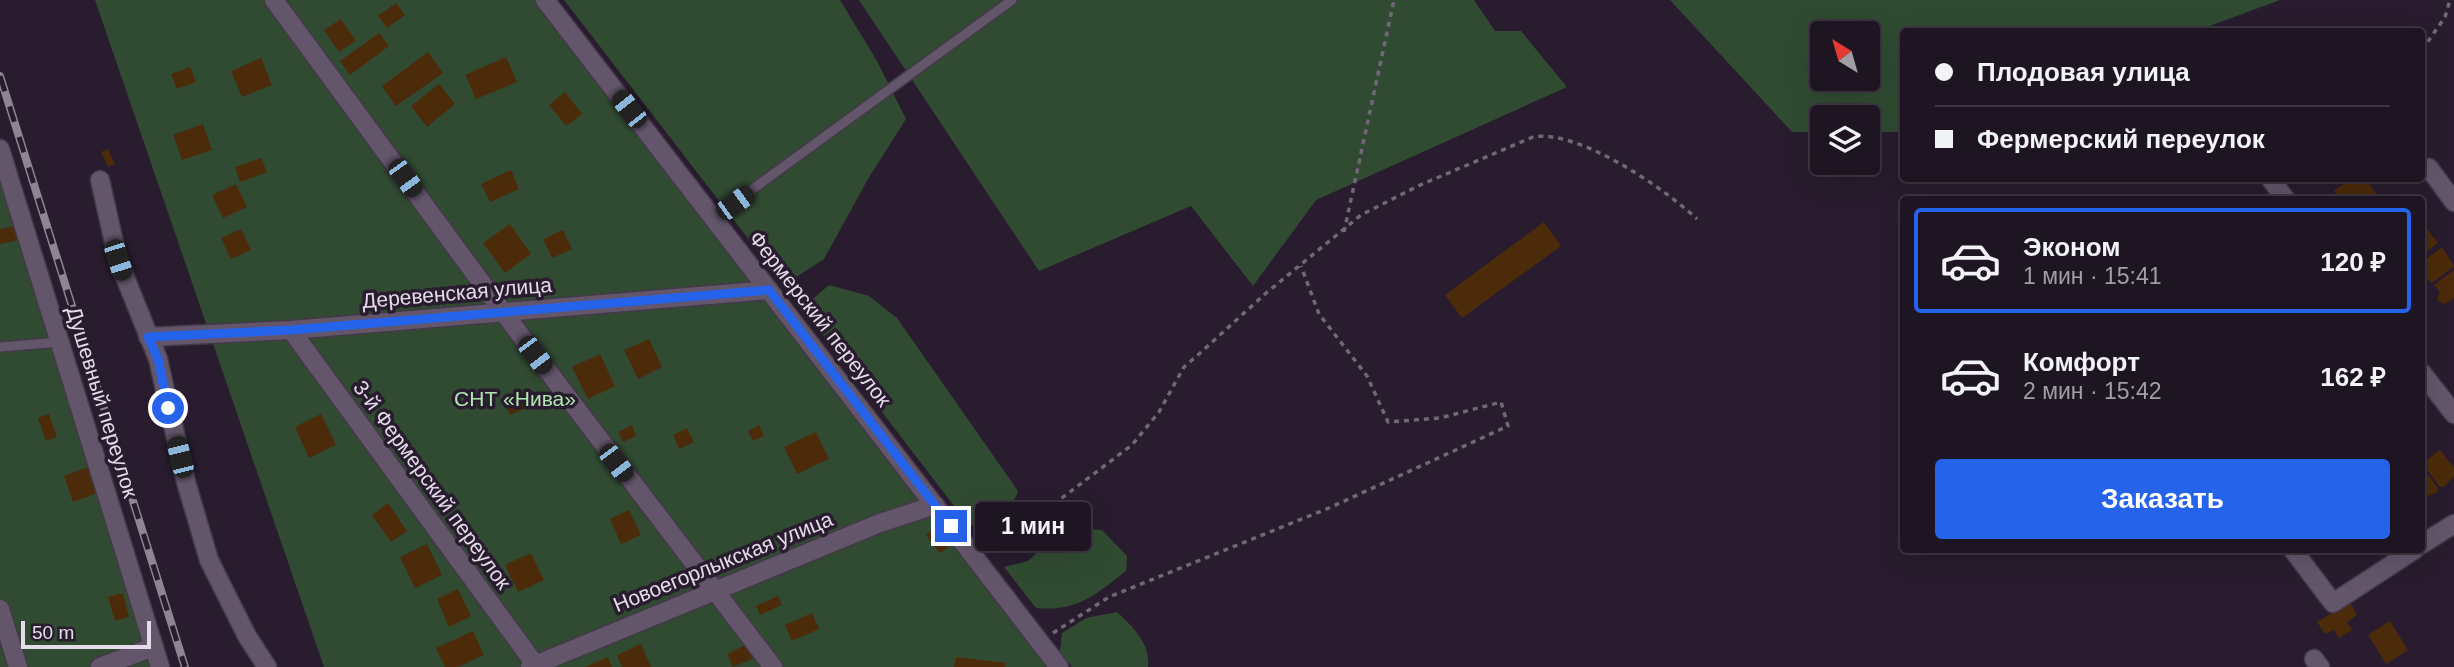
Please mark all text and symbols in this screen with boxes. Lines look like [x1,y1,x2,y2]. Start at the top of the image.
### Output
north arrow [1810,21,1880,91]
map controls [1810,21,1880,175]
text: Плодовая улица [1977,57,2190,87]
car [608,86,651,132]
button: layers [1810,105,1880,175]
text: Фермерский переулок [1977,124,2265,154]
car [385,155,426,201]
car [712,182,759,224]
street label: Фермерский переулок [745,227,896,411]
icon: car [1939,229,2002,292]
text: Эконом [2023,232,2121,262]
car [102,237,135,283]
text: 120 ₽ [2320,247,2386,277]
text: 1 мин · 15:41 [2023,263,2162,289]
street label: Деревенская улица [361,273,553,312]
street label: Душевный переулок [62,303,143,501]
car [514,332,557,378]
icon: car [1939,344,2002,407]
text: Комфорт [2023,347,2140,377]
text: 162 ₽ [2320,362,2386,392]
street label: 3-й Фермерский переулок [349,376,516,594]
text: 2 мин · 15:42 [2023,378,2162,404]
park label: СНТ «Нива» [454,387,576,410]
route start [152,392,184,424]
car [165,434,196,480]
car [595,440,638,486]
button: Заказать [1935,459,2390,539]
callout: 1 мин [976,502,1091,550]
street label: Новоегорлыкская улица [610,507,836,616]
route end [935,510,967,542]
text: 1 мин [1001,513,1065,539]
scale bar [21,618,150,650]
text: 50 m [32,622,74,643]

